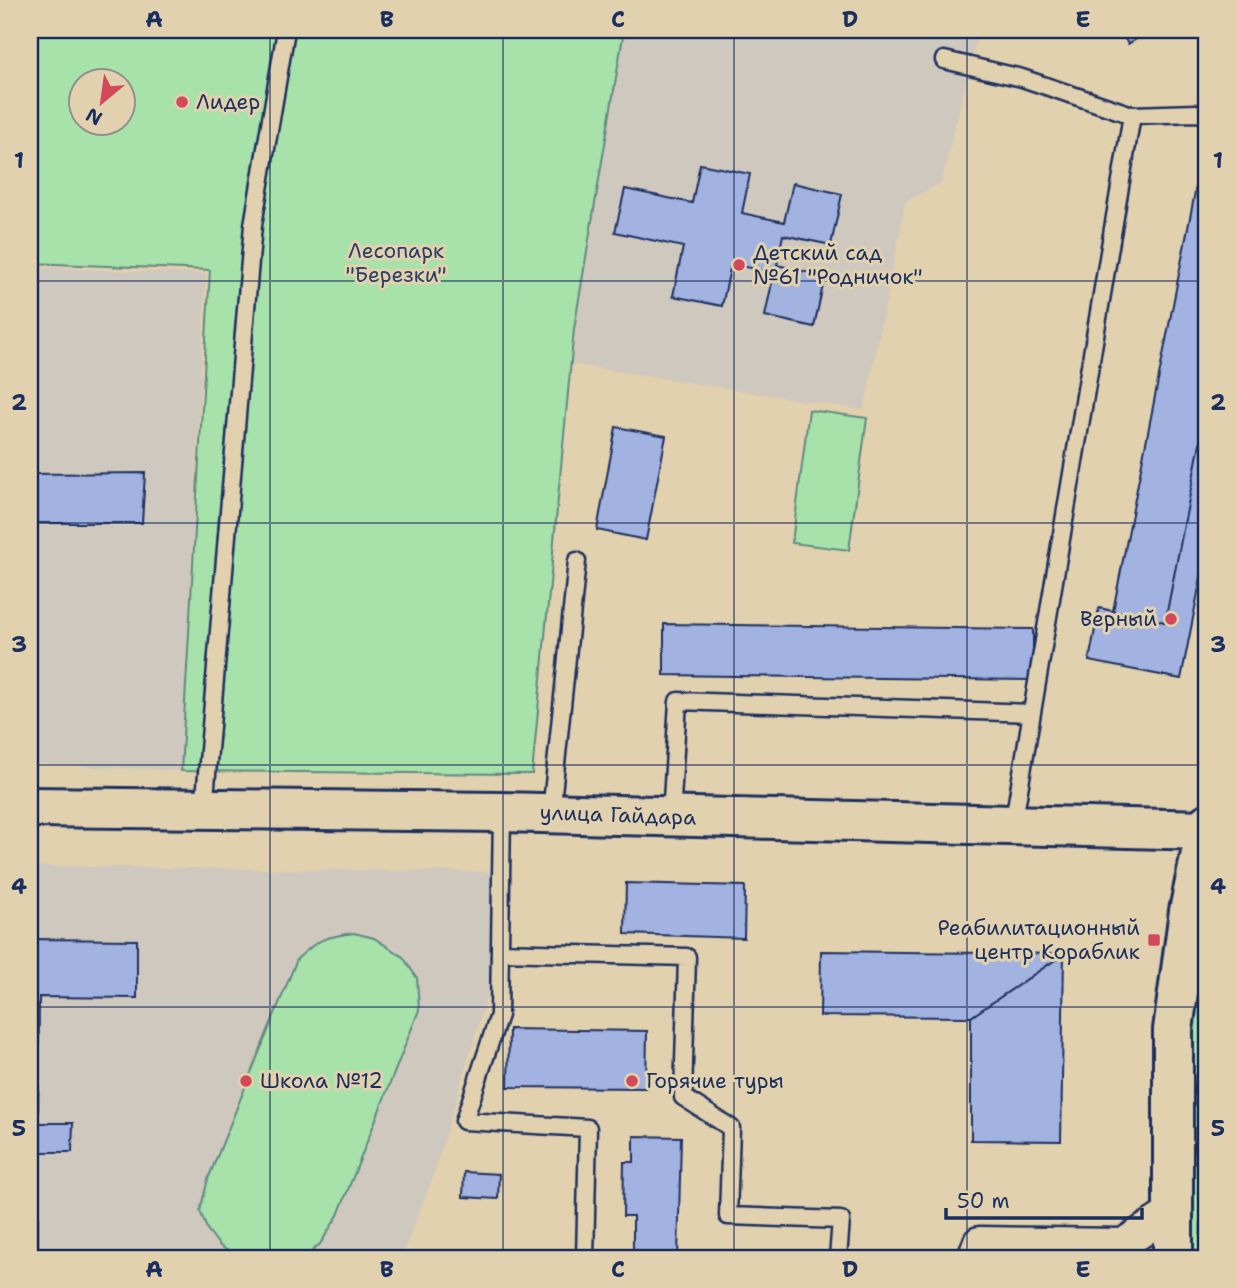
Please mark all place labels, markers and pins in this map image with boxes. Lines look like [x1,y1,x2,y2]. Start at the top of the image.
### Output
place label: Лидер [196,88,260,116]
marker: Лидер [174,94,190,110]
place label: Детский сад №61 "Родничок" [753,239,923,291]
marker: Детский сад №61 "Родничок" [731,257,747,273]
place label: Верный [1080,605,1157,633]
marker: Верный [1163,611,1179,627]
place label: Реабилитационный центр Кораблик [938,914,1140,966]
marker: Реабилитационный центр Кораблик [1146,932,1162,948]
place label: Школа №12 [260,1067,383,1095]
place label: Горячие туры [646,1067,784,1095]
marker: Школа №12 [238,1073,254,1089]
marker: Горячие туры [624,1073,640,1089]

